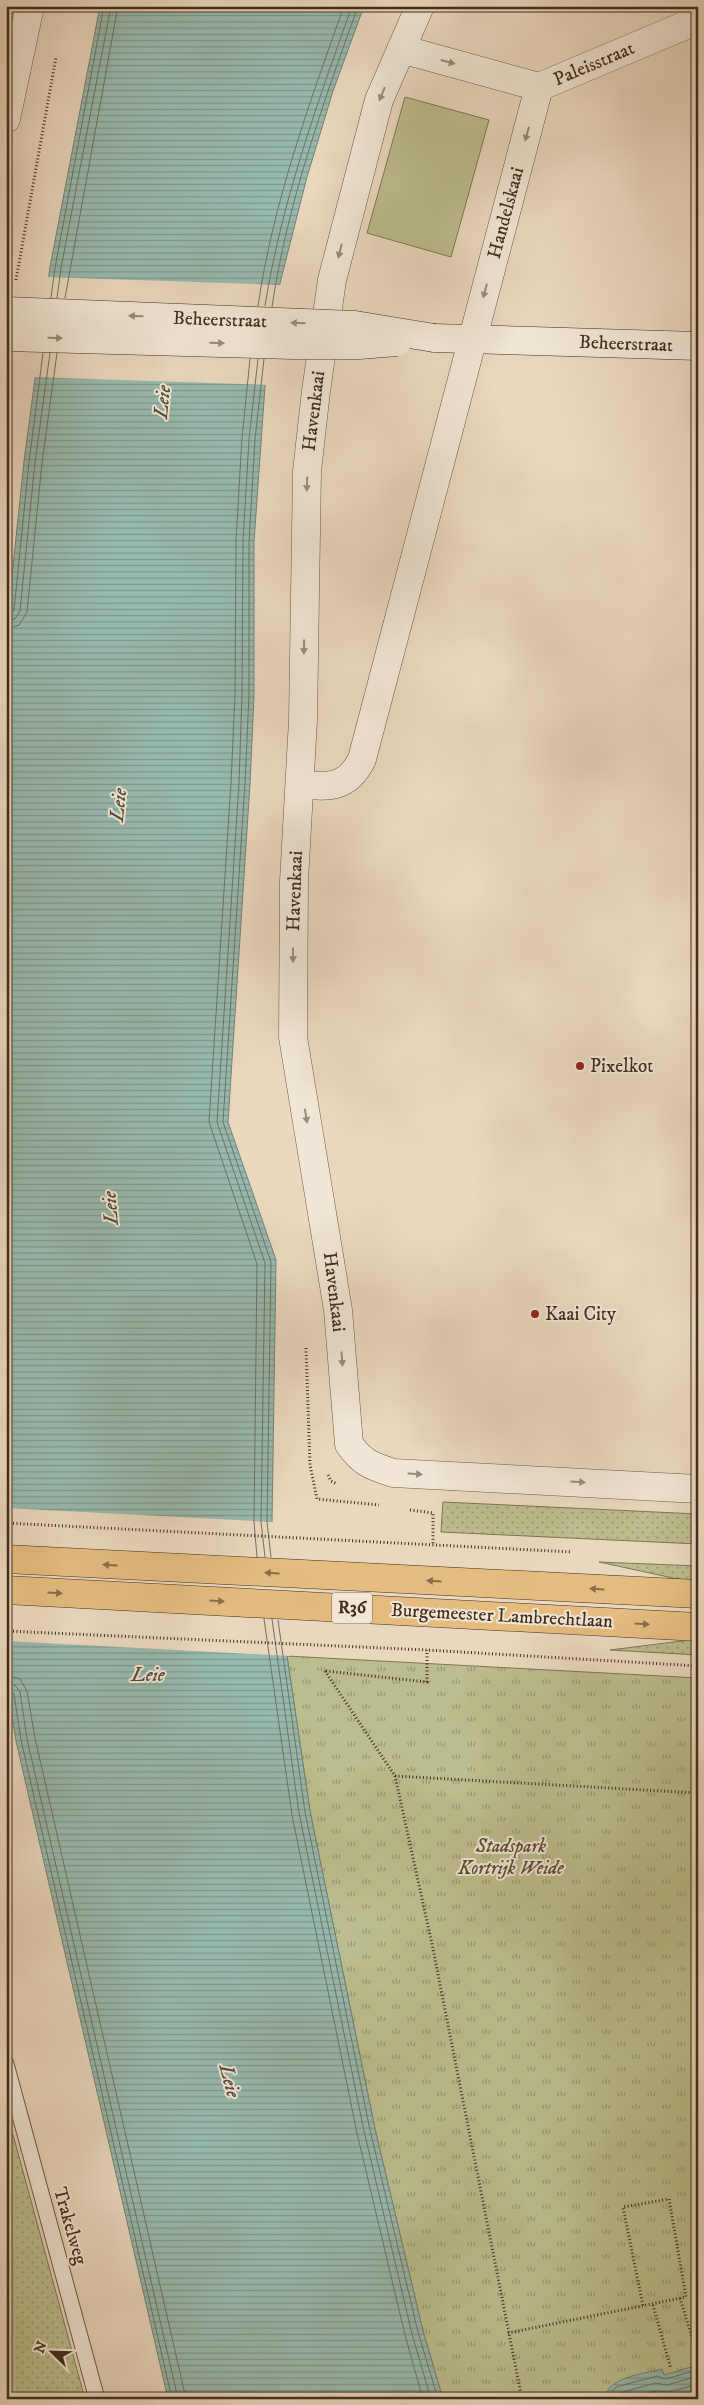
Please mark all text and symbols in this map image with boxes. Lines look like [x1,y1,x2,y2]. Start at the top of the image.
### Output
street label: Paleisstraat [550,37,638,91]
one-way arrow [440,58,455,66]
one-way arrow [377,87,385,101]
one-way arrow [523,126,531,141]
street label: Handelskaai [483,165,529,261]
one-way arrow [335,243,343,258]
one-way arrow [481,283,489,298]
street label: Beheerstraat [172,307,268,333]
one-way arrow [128,312,144,320]
one-way arrow [290,318,306,326]
street label: Beheerstraat [578,331,674,357]
one-way arrow [47,334,63,342]
one-way arrow [210,340,226,348]
street label: Havenkaai [298,370,330,452]
water label: Leie [149,383,177,421]
one-way arrow [303,477,311,493]
one-way arrow [300,639,308,655]
water label: Leie [105,786,133,824]
street label: Havenkaai [282,850,308,932]
one-way arrow [289,947,297,963]
place label: Pixelkot [590,1055,653,1078]
marker: Pixelkot [574,1060,586,1072]
one-way arrow [302,1109,310,1125]
water label: Leie [97,1189,125,1226]
street label: Havenkaai [318,1251,350,1333]
place label: Kaai City [545,1303,617,1326]
marker: Kaai City [529,1308,541,1320]
one-way arrow [338,1351,346,1367]
one-way arrow [408,1470,424,1478]
one-way arrow [570,1479,586,1487]
one-way arrow [101,1560,117,1568]
one-way arrow [264,1569,280,1577]
one-way arrow [426,1577,442,1585]
one-way arrow [588,1585,604,1593]
one-way arrow [47,1589,63,1597]
road number: R36 [332,1592,372,1624]
one-way arrow [209,1598,225,1606]
street label: Burgemeester Lambrechtlaan [390,1599,614,1633]
one-way arrow [634,1620,650,1628]
water label: Leie [130,1663,166,1688]
park label: Stadspark Kortrijk Weide [457,1835,564,1880]
water label: Leie [212,2061,246,2101]
street label: Trakelweg [48,2185,92,2268]
north arrow [28,2328,78,2378]
text: N [30,2338,52,2356]

